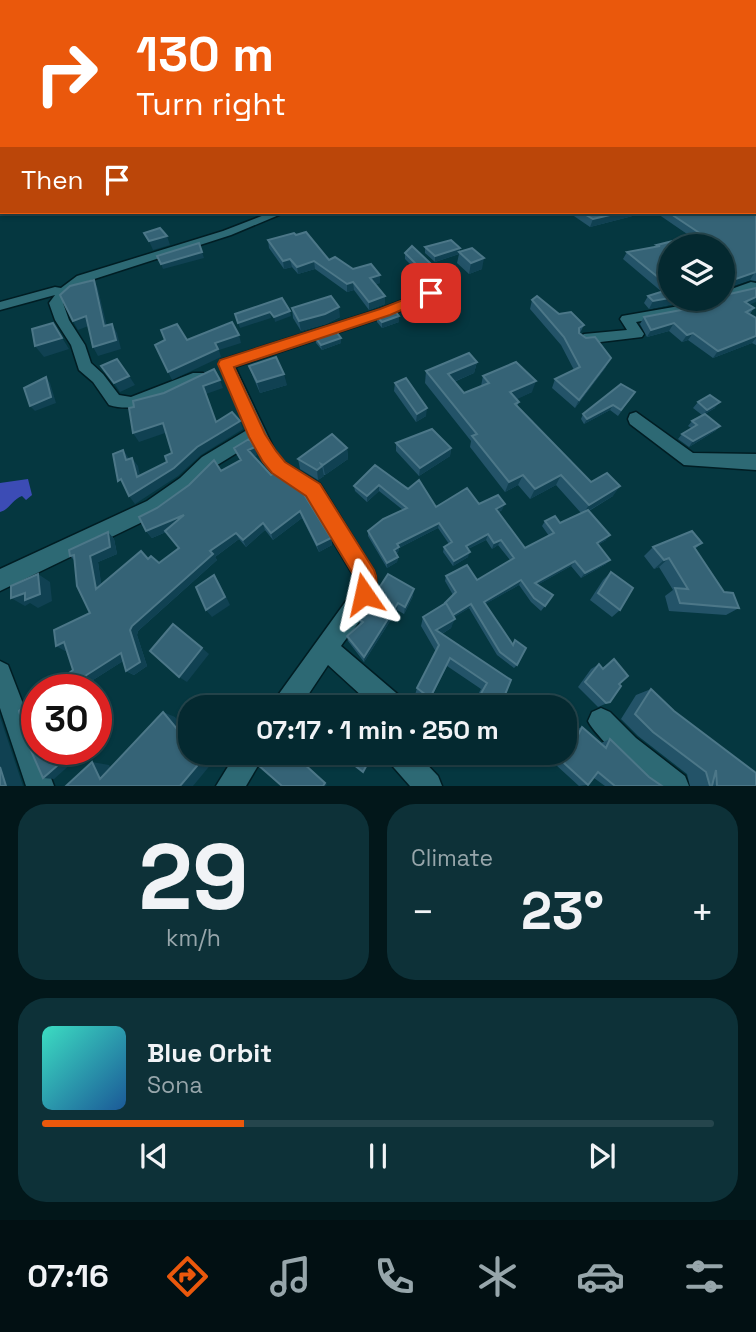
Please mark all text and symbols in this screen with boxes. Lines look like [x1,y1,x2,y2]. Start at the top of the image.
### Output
text: 130 m [136,23,274,85]
icon: right [21,28,112,119]
text: Turn right [136,84,286,124]
icon: arrive [98,161,136,199]
text: Then [21,163,84,197]
map controls [658,234,735,311]
button: layers [658,234,735,311]
pin [401,263,461,323]
icon: arrive [412,274,450,312]
position arrow [327,557,401,631]
speed limit sign: 30 [21,674,112,765]
text: 07:17 · 1 min · 250 m [256,713,499,747]
text: 29 [139,819,248,936]
text: Climate [411,843,493,873]
text: 23° [521,878,604,944]
text: − [411,888,435,936]
text: + [690,888,714,936]
text: km/h [166,923,221,953]
text: Blue Orbit [147,1036,272,1070]
text: Sona [147,1070,203,1100]
icon: previous [135,1137,173,1175]
icon: pause [359,1137,397,1175]
icon: next [583,1137,621,1175]
icon: directions [163,1252,212,1301]
icon: music [266,1252,315,1301]
icon: phone [370,1252,419,1301]
icon: climate [473,1252,522,1301]
icon: car [576,1252,625,1301]
icon: filters [680,1252,729,1301]
text: 07:16 [27,1256,109,1296]

